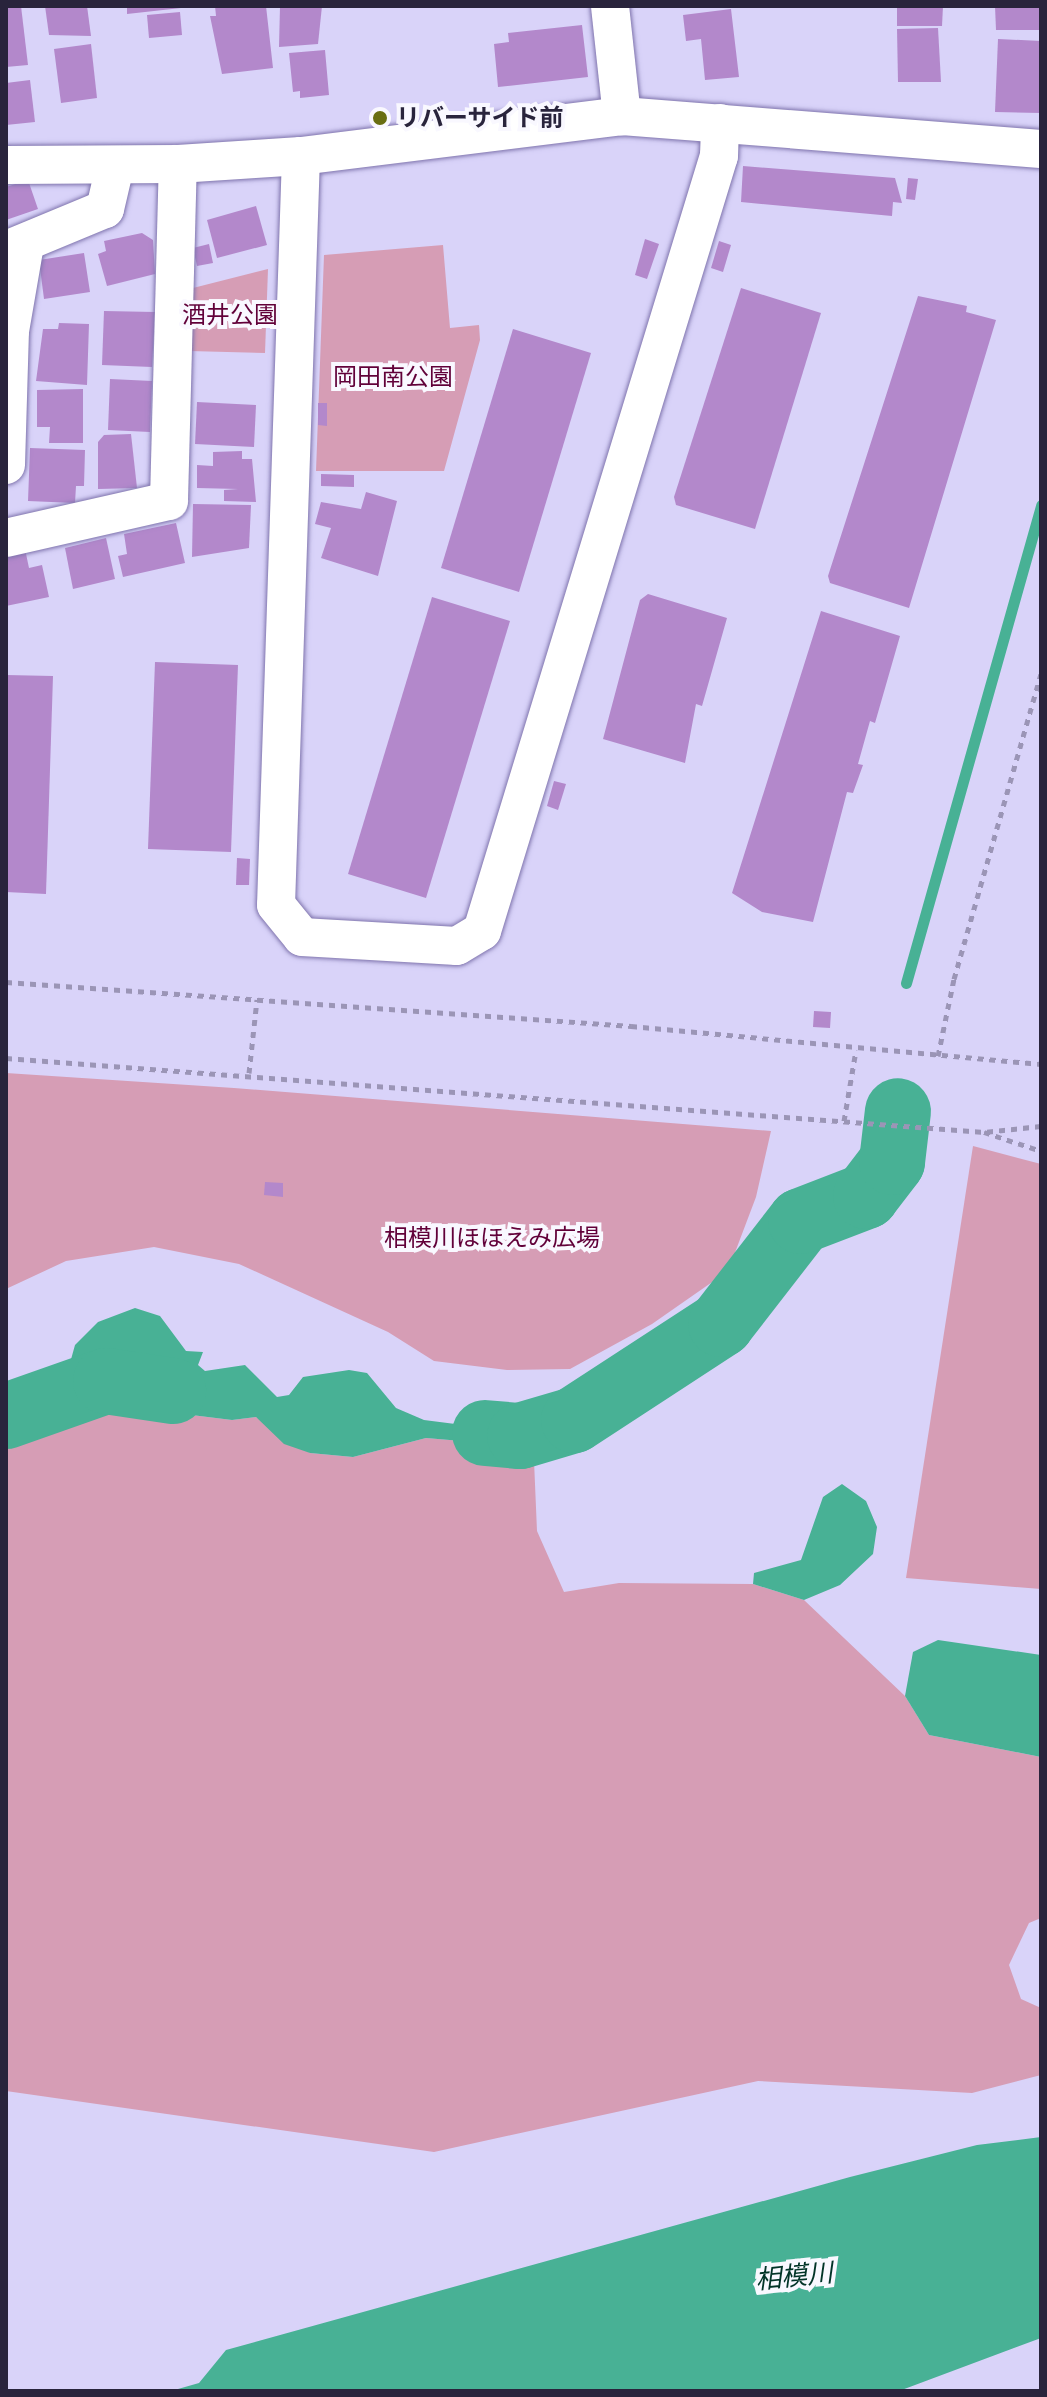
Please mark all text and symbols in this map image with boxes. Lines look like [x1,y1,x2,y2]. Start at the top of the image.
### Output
place label: リバーサイド前 [396,104,564,132]
marker: リバーサイド前 [371,109,389,127]
park label: 酒井公園 [182,301,278,329]
park label: 岡田南公園 [333,363,453,391]
park label: 相模川ほほえみ広場 [384,1224,600,1252]
water label: 相模川 [754,2256,834,2296]

